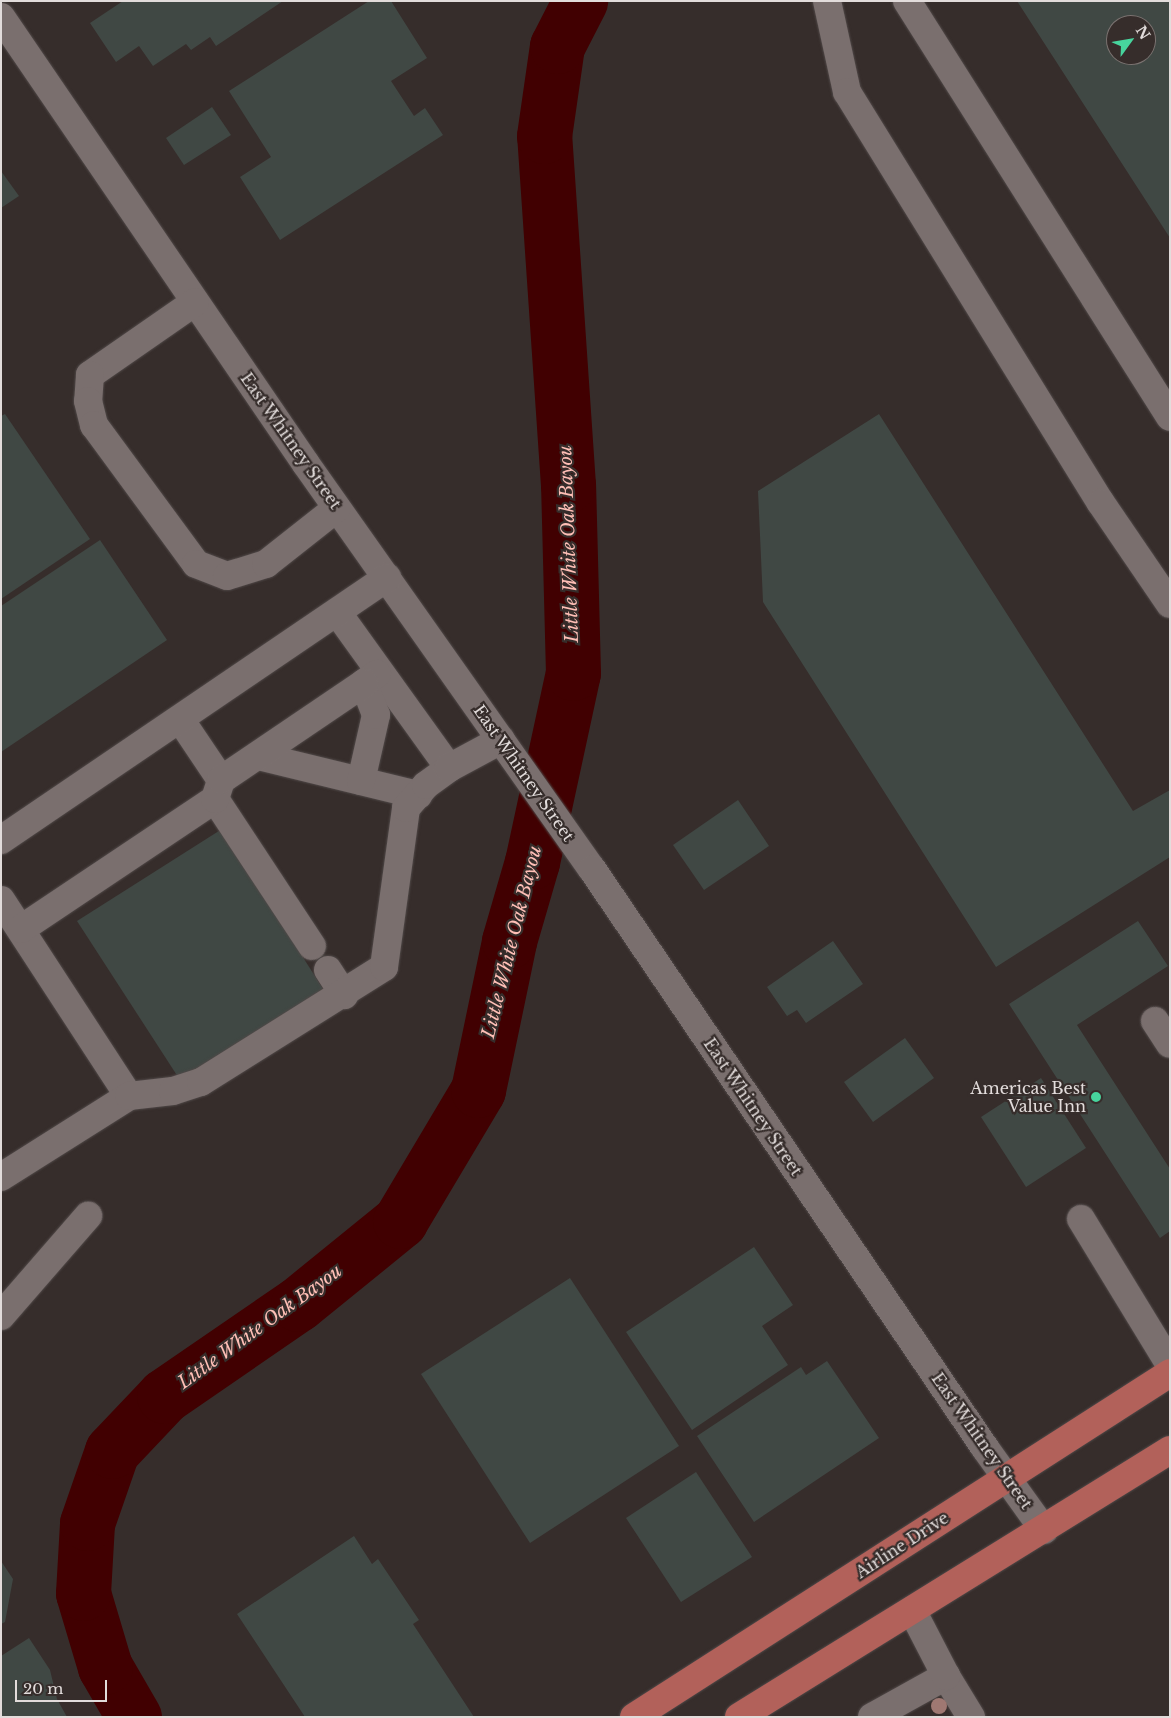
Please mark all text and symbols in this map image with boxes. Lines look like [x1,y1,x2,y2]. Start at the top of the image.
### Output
north arrow [1106,15,1156,65]
text: N [1132,22,1154,43]
street label: East Whitney Street [236,369,346,513]
water label: Little White Oak Bayou [555,445,583,643]
street label: East Whitney Street [469,701,579,845]
water label: Little White Oak Bayou [478,844,546,1040]
street label: East Whitney Street [699,1034,807,1180]
place label: Americas Best Value Inn [970,1078,1086,1116]
marker: Americas Best Value Inn [1090,1091,1102,1103]
water label: Little White Oak Bayou [174,1260,346,1394]
street label: East Whitney Street [927,1369,1037,1513]
street label: Airline Drive [852,1508,952,1582]
scale bar [18,1670,110,1702]
text: 20 m [23,1679,63,1698]

